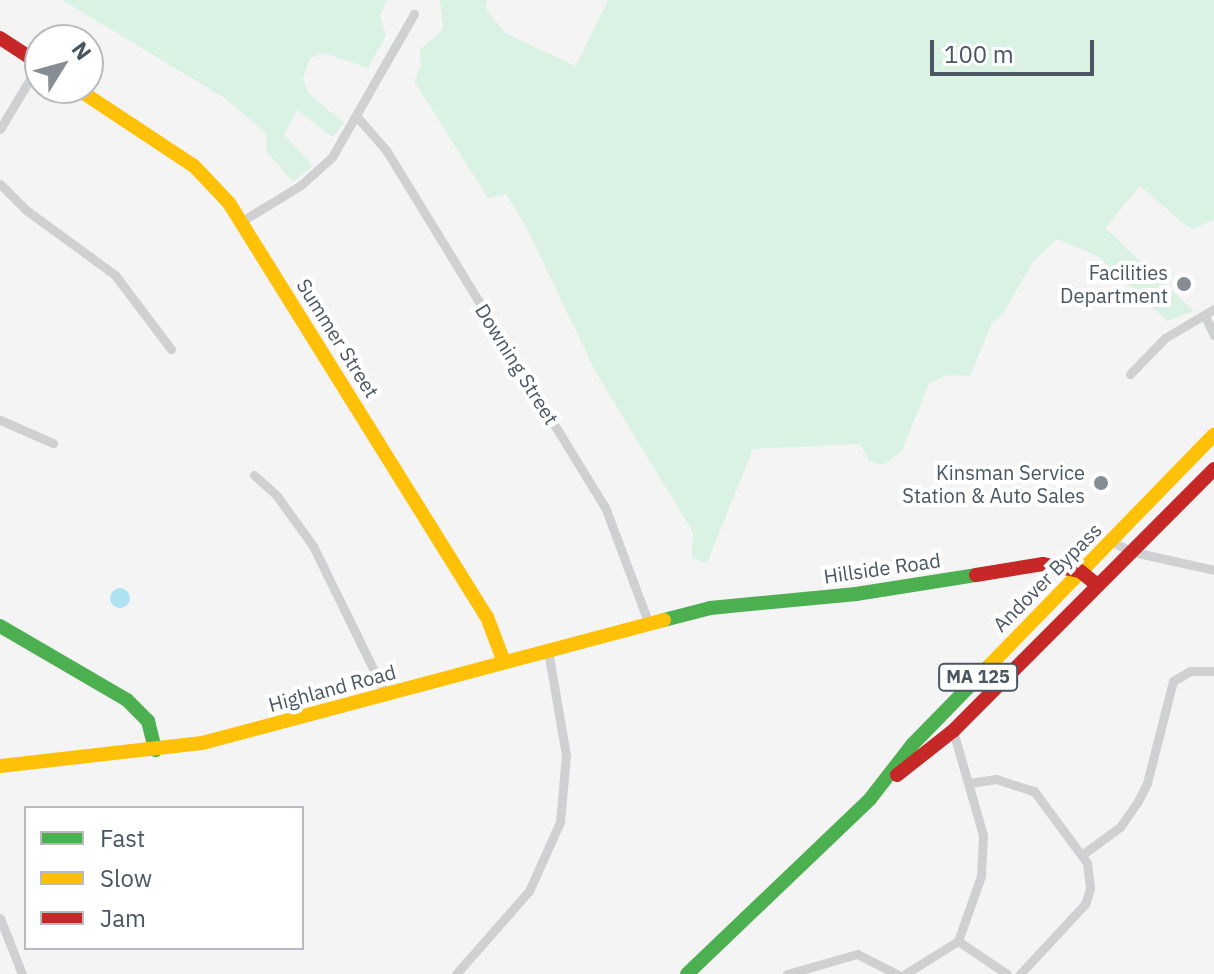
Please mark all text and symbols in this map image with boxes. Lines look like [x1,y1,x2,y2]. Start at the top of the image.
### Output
north arrow [24,24,104,104]
scale bar [934,24,1098,74]
text: N [66,35,98,66]
text: 100 m [944,38,1014,70]
place label: Facilities Department [1060,260,1168,307]
street label: Summer Street [292,274,384,402]
marker: Facilities Department [1175,275,1193,293]
street label: Downing Street [470,299,564,429]
place label: Kinsman Service Station & Auto Sales [902,460,1085,507]
marker: Kinsman Service Station & Auto Sales [1092,474,1110,492]
street label: Andover Bypass [988,518,1106,636]
street label: Hillside Road [822,548,942,588]
street label: Highland Road [266,659,398,717]
road number: MA 125 [938,663,1018,691]
legend [24,806,304,950]
text: Fast [100,822,145,854]
text: Slow [100,862,152,894]
text: Jam [100,902,146,934]

